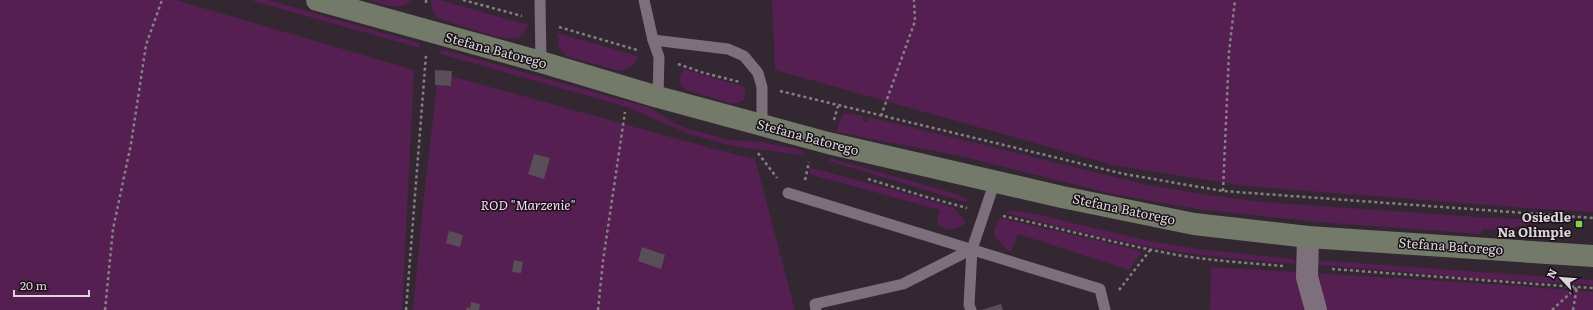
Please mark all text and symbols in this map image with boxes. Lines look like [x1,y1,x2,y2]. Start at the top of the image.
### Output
street label: Stefana Batorego [443,27,550,72]
street label: Stefana Batorego [755,114,862,159]
street label: Stefana Batorego [1071,188,1178,229]
park label: ROD "Marzenie" [481,195,575,214]
place label: Osiedle Na Olimpie [1497,207,1571,241]
marker: Osiedle Na Olimpie [1574,219,1584,229]
street label: Stefana Batorego [1398,232,1504,259]
north arrow [1541,258,1581,298]
text: N [1542,266,1560,281]
scale bar [14,272,89,298]
text: 20 m [20,276,47,294]

